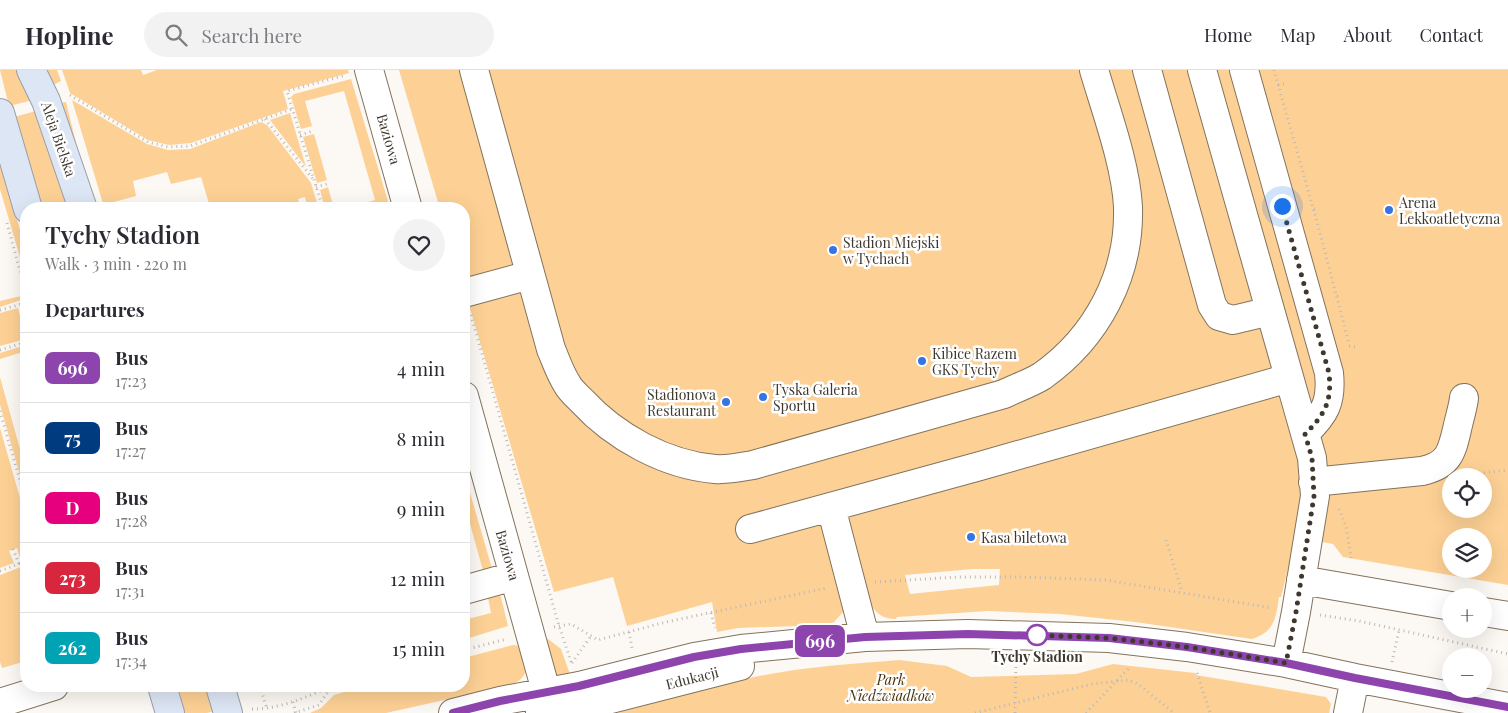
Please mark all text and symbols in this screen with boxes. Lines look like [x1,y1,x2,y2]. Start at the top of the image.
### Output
search box [144,12,494,57]
text: Hopline [25,19,114,51]
icon: search [162,21,190,49]
text: Search here [202,22,302,48]
text: Home [1204,23,1252,47]
text: Map [1280,23,1315,47]
text: About [1343,23,1392,47]
text: Contact [1420,23,1483,47]
street label: Aleja Bielska [37,98,81,179]
street label: Baziowa [373,112,405,166]
place label: Arena Lekkoatletyczna [1398,193,1500,228]
your location [1270,194,1295,219]
marker: Arena Lekkoatletyczna [1383,204,1395,216]
text: Tychy Stadion [45,218,200,250]
button: heart [393,219,445,271]
place label: Stadion Miejski w Tychach [843,233,939,268]
marker: Stadion Miejski w Tychach [827,244,839,256]
text: Walk · 3 min · 220 m [45,253,187,274]
text: Departures [45,296,145,322]
text: Bus [115,344,148,370]
place label: Kibice Razem GKS Tychy [932,344,1017,379]
text: 4 min [397,355,445,381]
marker: Kibice Razem GKS Tychy [916,355,928,367]
text: 696 [57,356,88,380]
text: 17:23 [115,370,147,391]
place label: Tyska Galeria Sportu [773,380,858,415]
place label: Stadionova Restaurant [647,385,717,420]
marker: Tyska Galeria Sportu [757,391,769,403]
marker: Stadionova Restaurant [720,396,732,408]
text: Bus [115,414,148,440]
text: 8 min [397,425,445,451]
text: 75 [64,426,81,450]
text: 17:27 [115,440,146,461]
map controls [1442,468,1492,698]
button: locate [1442,468,1492,518]
text: Bus [115,484,148,510]
text: 9 min [397,495,445,521]
text: D [66,496,79,520]
text: 17:28 [115,510,148,531]
street label: Baziowa [492,528,524,582]
place label: Kasa biletowa [981,528,1067,547]
button: layers [1442,528,1492,578]
marker: Kasa biletowa [965,531,977,543]
text: Bus [115,554,148,580]
text: 12 min [390,565,445,591]
text: 273 [59,566,86,590]
text: 17:31 [115,580,145,601]
button: + [1442,588,1492,638]
text: Bus [115,624,148,650]
marker: Tychy Stadion [1026,624,1048,646]
line badge: 696 [791,625,849,657]
text: 696 [805,629,835,653]
text: 15 min [392,635,445,661]
text: 262 [58,636,87,660]
place label: Tychy Stadion [991,647,1083,666]
button: − [1442,648,1492,698]
text: 17:34 [115,650,147,671]
street label: Edukacji [664,662,720,694]
park label: Park Niedźwiadków [846,670,934,705]

